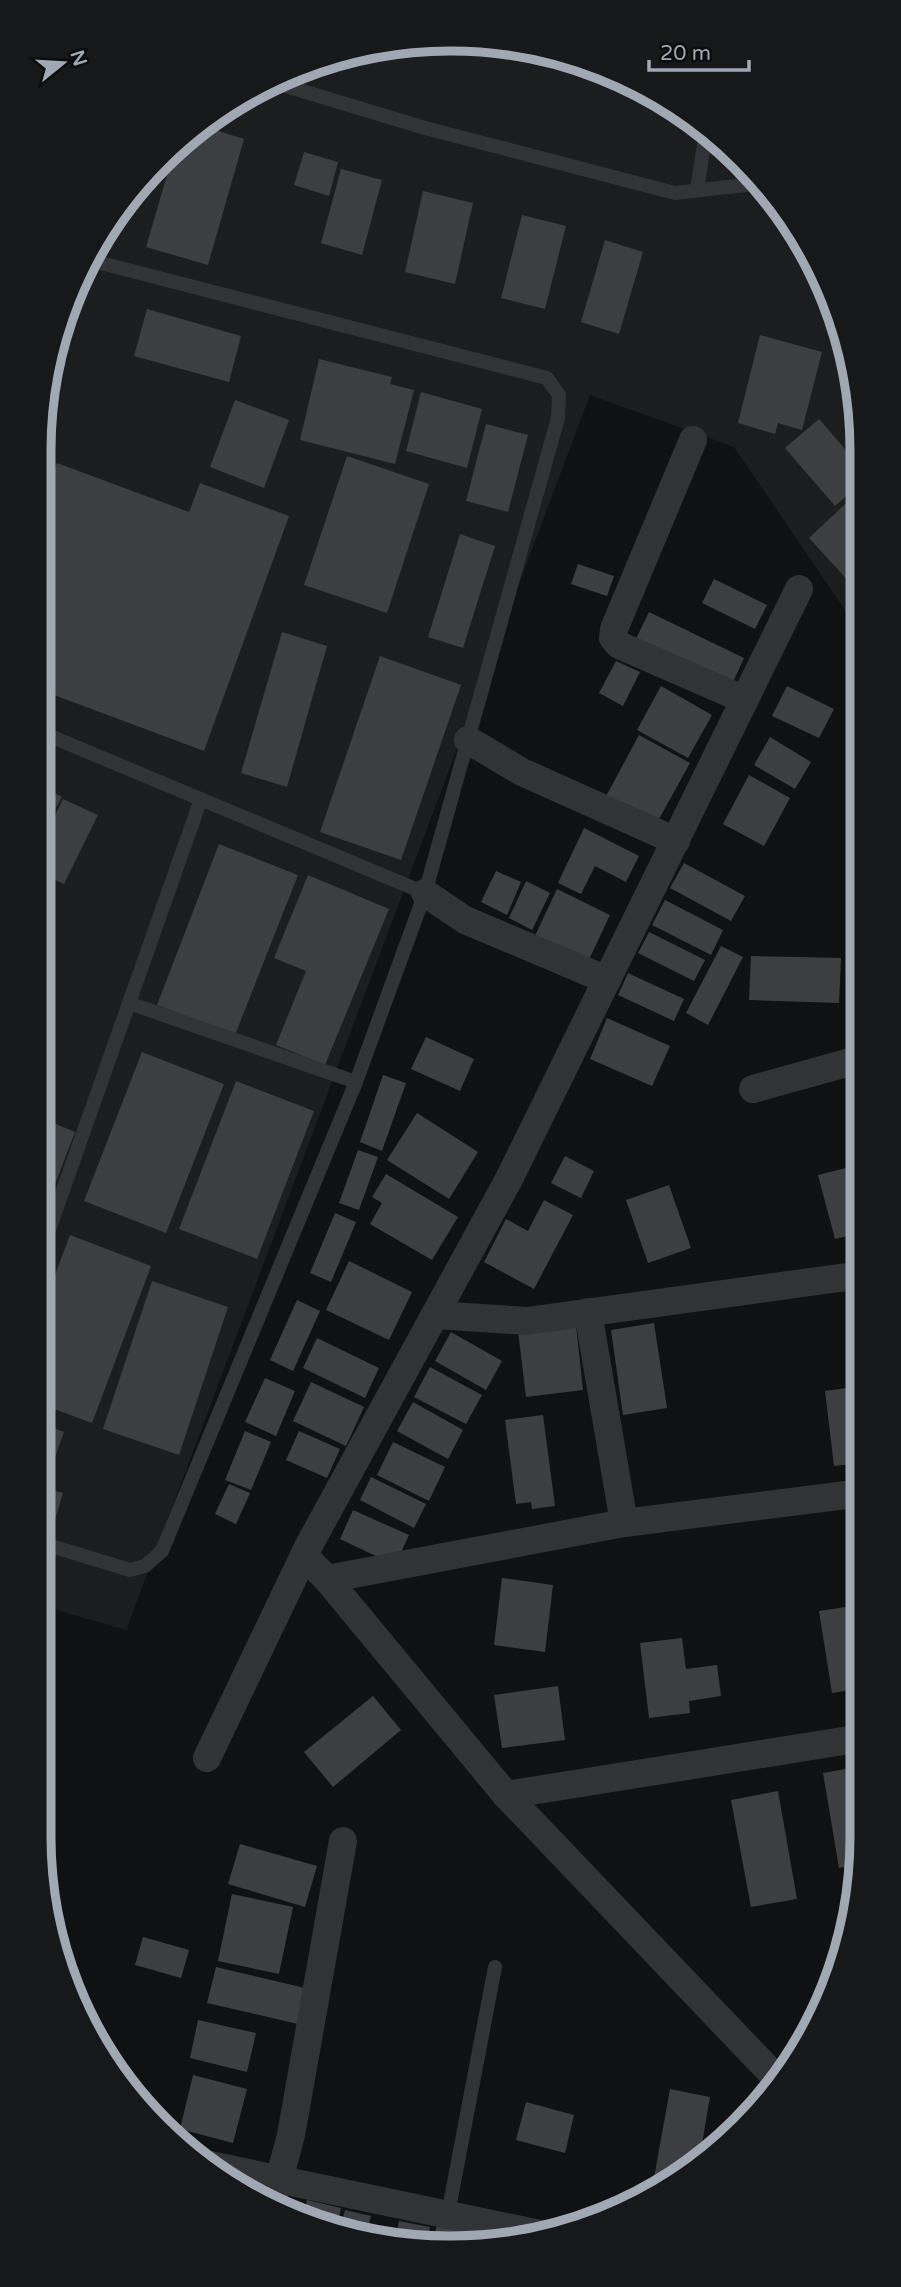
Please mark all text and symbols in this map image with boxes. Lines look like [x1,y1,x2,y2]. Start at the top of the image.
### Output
north arrow [28,28,98,98]
scale bar [649,28,749,72]
text: 20 m [660,41,711,66]
text: N [65,47,91,69]

